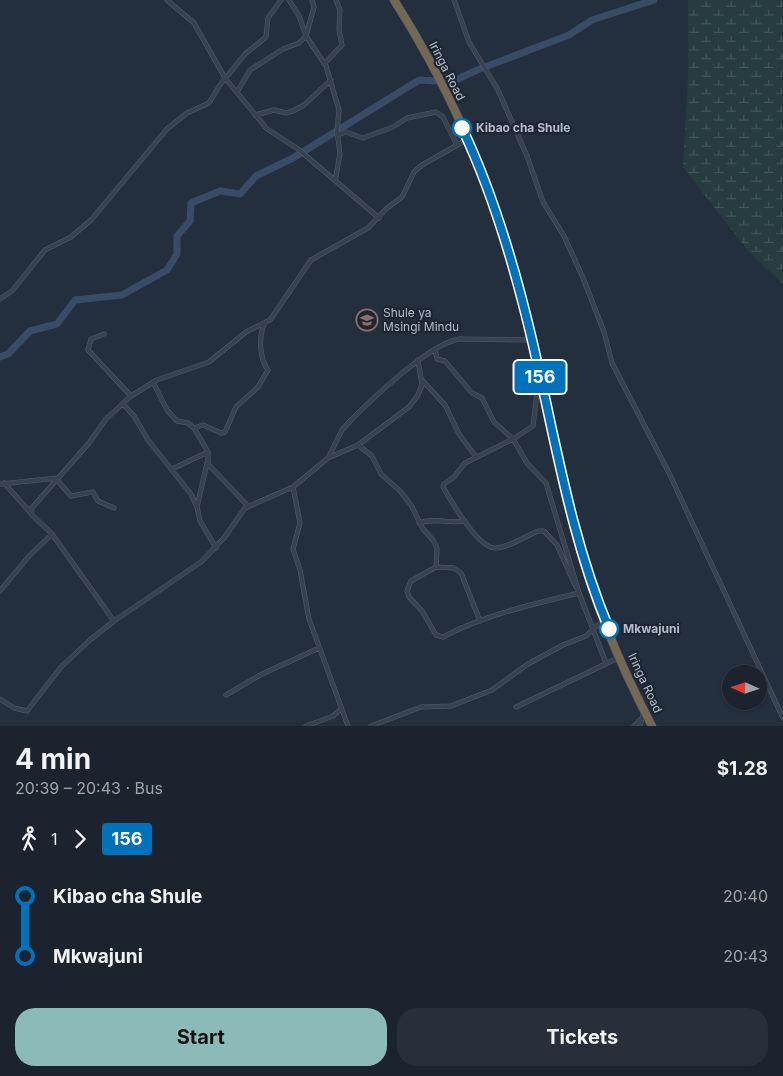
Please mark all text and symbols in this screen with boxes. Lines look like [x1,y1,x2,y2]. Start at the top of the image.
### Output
street label: Iringa Road [426,39,469,103]
marker: Kibao cha Shule [452,118,472,138]
place label: Kibao cha Shule [476,120,570,135]
place label: Shule ya Msingi Mindu [383,305,459,334]
school or university icon: Shule ya Msingi Mindu [355,308,379,332]
line badge: 156 [511,361,569,393]
text: 156 [525,366,555,387]
marker: Mkwajuni [599,619,619,639]
place label: Mkwajuni [623,621,680,636]
street label: Iringa Road [625,650,666,715]
north arrow [722,665,768,710]
map controls [722,665,767,710]
text: 4 min [15,742,91,776]
text: $1.28 [717,757,768,780]
text: 20:39 – 20:43 · Bus [15,778,163,798]
icon: walk [15,825,43,853]
icon: forward [66,825,94,853]
text: 156 [112,828,142,849]
text: 1 [51,829,58,849]
text: Kibao cha Shule [53,885,202,908]
text: 20:40 [723,886,768,906]
text: Mkwajuni [53,945,143,968]
text: 20:43 [723,946,768,966]
button: Start [15,1008,387,1066]
button: Tickets [397,1008,768,1066]

